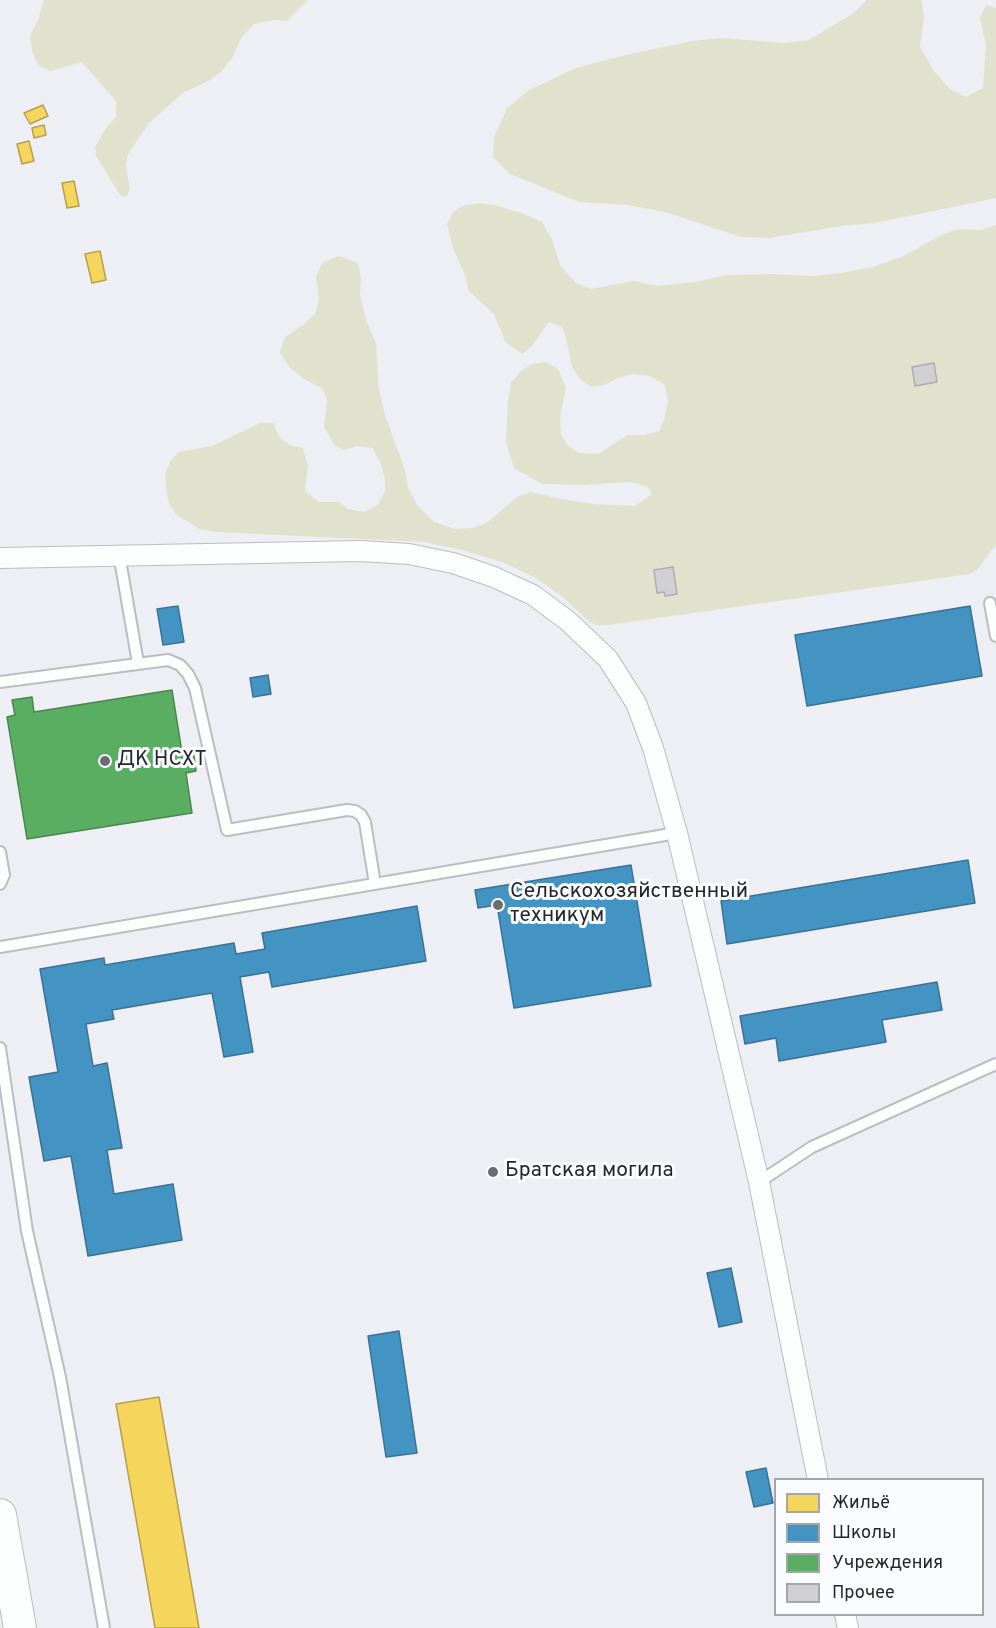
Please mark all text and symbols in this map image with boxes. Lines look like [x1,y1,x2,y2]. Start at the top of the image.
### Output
place label: ДК НСХТ [117,748,207,774]
marker: ДК НСХТ [98,754,112,768]
place label: Сельскохозяйственный техникум [510,880,748,930]
marker: Сельскохозяйственный техникум [491,898,505,912]
place label: Братская могила [505,1159,674,1185]
marker: Братская могила [486,1165,500,1179]
legend [774,1478,984,1616]
text: Жильё [832,1492,890,1515]
text: Школы [832,1522,896,1545]
text: Учреждения [832,1552,943,1575]
text: Прочее [832,1582,895,1605]

